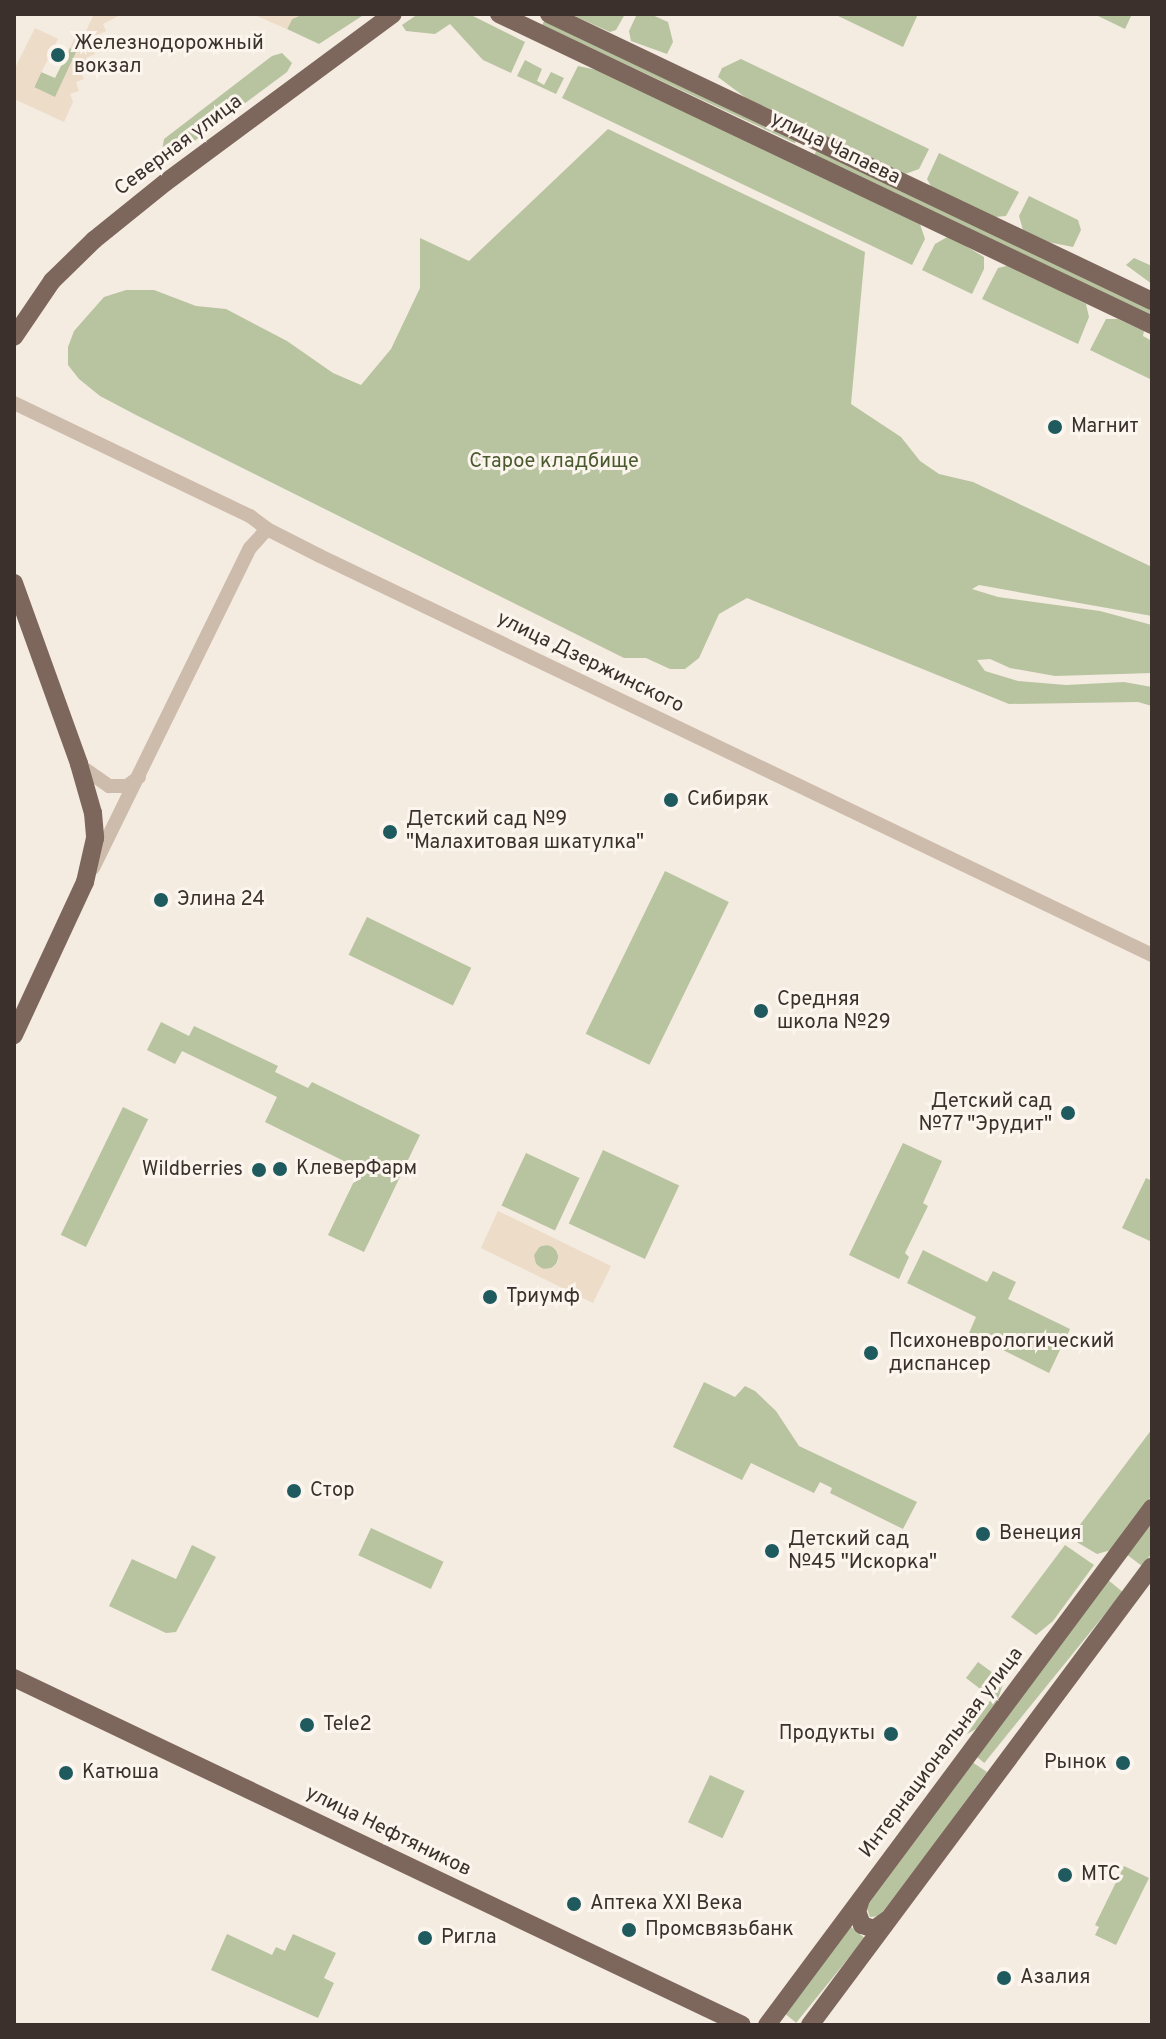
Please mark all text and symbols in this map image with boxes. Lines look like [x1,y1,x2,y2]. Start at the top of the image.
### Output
place label: Железнодорожный вокзал [74,32,264,79]
marker: Железнодорожный вокзал [49,46,67,64]
street label: Северная улица [111,90,247,202]
street label: улица Чапаева [766,107,904,191]
place label: Магнит [1071,415,1139,439]
marker: Магнит [1046,418,1064,436]
park label: Старое кладбище [469,450,639,474]
street label: улица Дзержинского [492,607,688,719]
place label: Сибиряк [687,788,769,812]
marker: Сибиряк [662,791,680,809]
place label: Детский сад №9 "Малахитовая шкатулка" [406,808,644,855]
marker: Детский сад №9 "Малахитовая шкатулка" [381,823,399,841]
place label: Элина 24 [177,888,265,912]
marker: Элина 24 [152,891,170,909]
place label: Средняя школа №29 [777,988,891,1035]
marker: Средняя школа №29 [752,1002,770,1020]
place label: Детский сад №77 "Эрудит" [918,1090,1052,1137]
marker: Детский сад №77 "Эрудит" [1059,1104,1077,1122]
place label: КлеверФарм [296,1157,417,1181]
place label: Wildberries [142,1158,243,1182]
marker: КлеверФарм [271,1160,289,1178]
marker: Wildberries [250,1161,268,1179]
place label: Триумф [506,1285,580,1309]
marker: Триумф [481,1288,499,1306]
place label: Психоневрологический диспансер [889,1330,1114,1377]
marker: Психоневрологический диспансер [860,1342,882,1364]
place label: Стор [310,1479,354,1503]
marker: Стор [285,1482,303,1500]
place label: Венеция [999,1522,1081,1546]
marker: Венеция [974,1525,992,1543]
place label: Детский сад №45 "Искорка" [788,1528,937,1575]
marker: Детский сад №45 "Искорка" [763,1542,781,1560]
street label: Интернациональная улица [855,1643,1029,1863]
place label: Tele2 [323,1713,372,1737]
marker: Tele2 [298,1716,316,1734]
place label: Продукты [779,1722,875,1746]
marker: Продукты [882,1725,900,1743]
place label: Рынок [1044,1751,1107,1775]
marker: Рынок [1114,1754,1132,1772]
place label: Катюша [82,1761,159,1785]
marker: Катюша [57,1764,75,1782]
street label: улица Нефтяников [301,1781,475,1883]
place label: МТС [1081,1863,1121,1887]
marker: МТС [1056,1866,1074,1884]
place label: Аптека XXI Века [590,1892,742,1916]
marker: Аптека XXI Века [565,1895,583,1913]
place label: Промсвязьбанк [645,1918,794,1942]
marker: Промсвязьбанк [620,1921,638,1939]
place label: Ригла [441,1926,496,1950]
marker: Ригла [416,1929,434,1947]
place label: Азалия [1020,1966,1090,1990]
marker: Азалия [995,1969,1013,1987]

